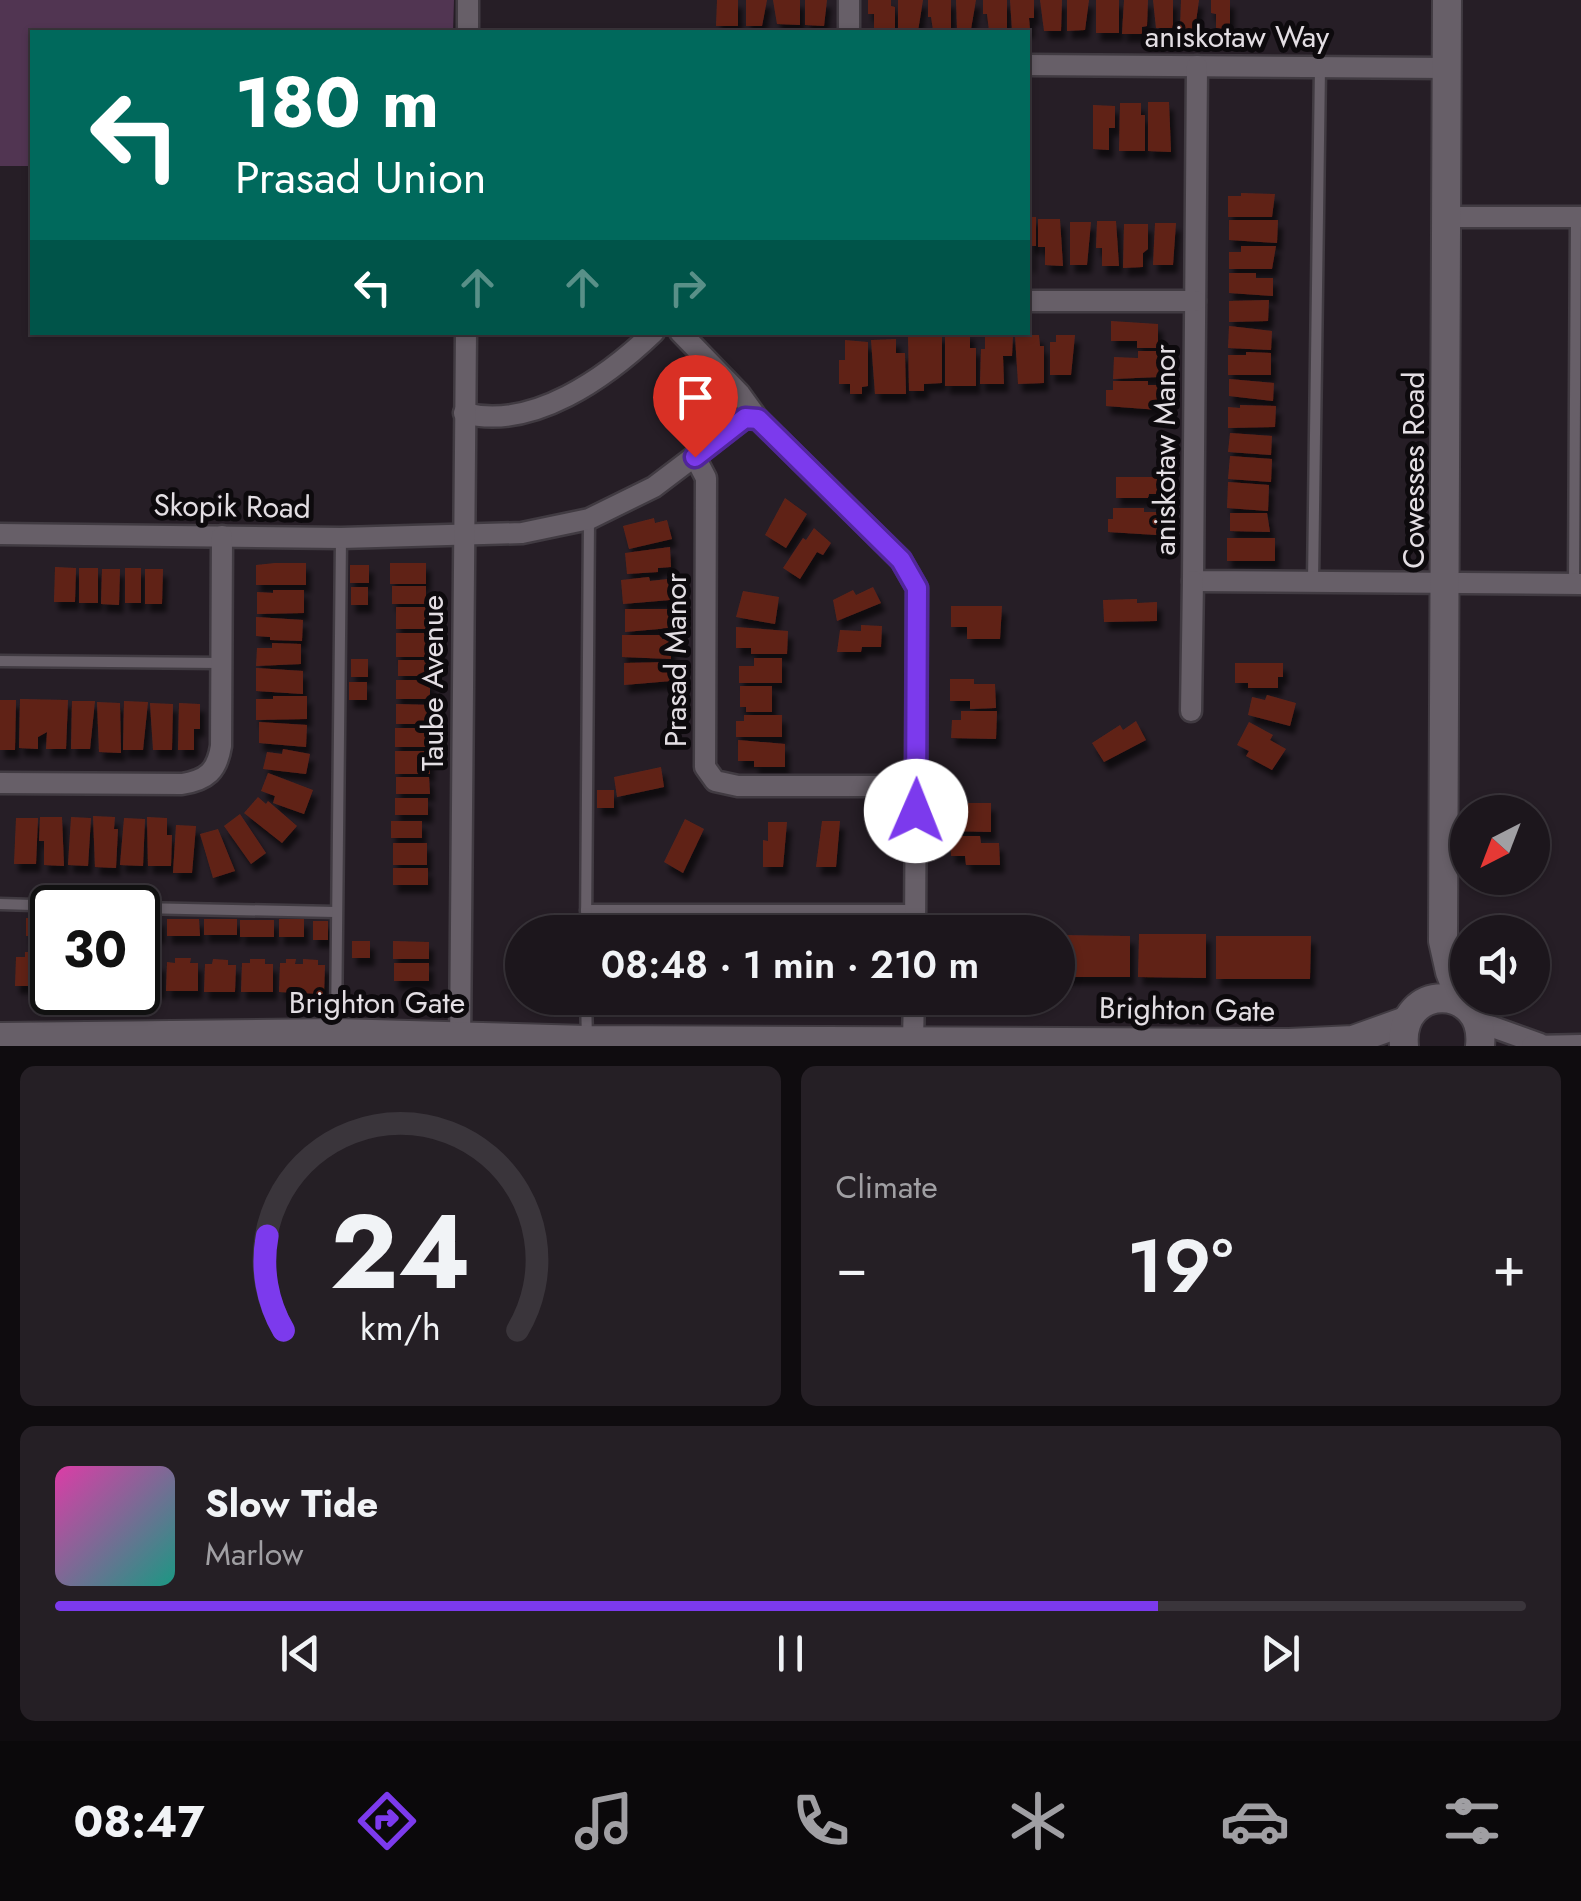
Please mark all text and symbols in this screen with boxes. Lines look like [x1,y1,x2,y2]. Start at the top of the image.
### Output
street label: aniskotaw Way [1145,15,1330,58]
text: 180 m [235,52,439,153]
icon: left [70,70,200,200]
text: Prasad Union [235,145,486,210]
icon: left [345,260,400,315]
icon: ahead [450,260,505,315]
icon: ahead [555,260,610,315]
icon: right [660,260,715,315]
street label: aniskotaw Manor [1143,344,1186,556]
pin [653,355,738,458]
icon: arrive [668,370,723,425]
street label: Cowesses Road [1392,371,1435,569]
street label: Skopik Road [153,483,311,529]
street label: Prasad Manor [654,572,697,747]
street label: Taube Avenue [411,595,454,771]
position arrow [864,759,968,863]
north arrow [1450,795,1550,895]
map controls [1450,795,1550,1015]
speed limit sign: 30 [30,885,160,1015]
button: sound [1450,915,1550,1015]
text: 08:48 · 1 min · 210 m [601,937,979,992]
street label: Brighton Gate [289,981,465,1024]
street label: Brighton Gate [1098,986,1276,1032]
text: Climate [836,1164,938,1210]
text: 24 [330,1177,471,1327]
text: 19° [1127,1212,1233,1320]
text: − [836,1227,868,1307]
text: + [1492,1227,1526,1307]
text: km/h [360,1302,441,1353]
text: Slow Tide [205,1476,378,1531]
text: Marlow [205,1531,303,1577]
icon: previous [273,1626,328,1681]
icon: pause [763,1626,818,1681]
icon: next [1253,1626,1308,1681]
icon: directions [352,1786,422,1856]
icon: music [569,1786,639,1856]
icon: phone [786,1786,856,1856]
icon: climate [1003,1786,1073,1856]
icon: car [1220,1786,1290,1856]
icon: filters [1437,1786,1507,1856]
text: 08:47 [74,1789,205,1854]

